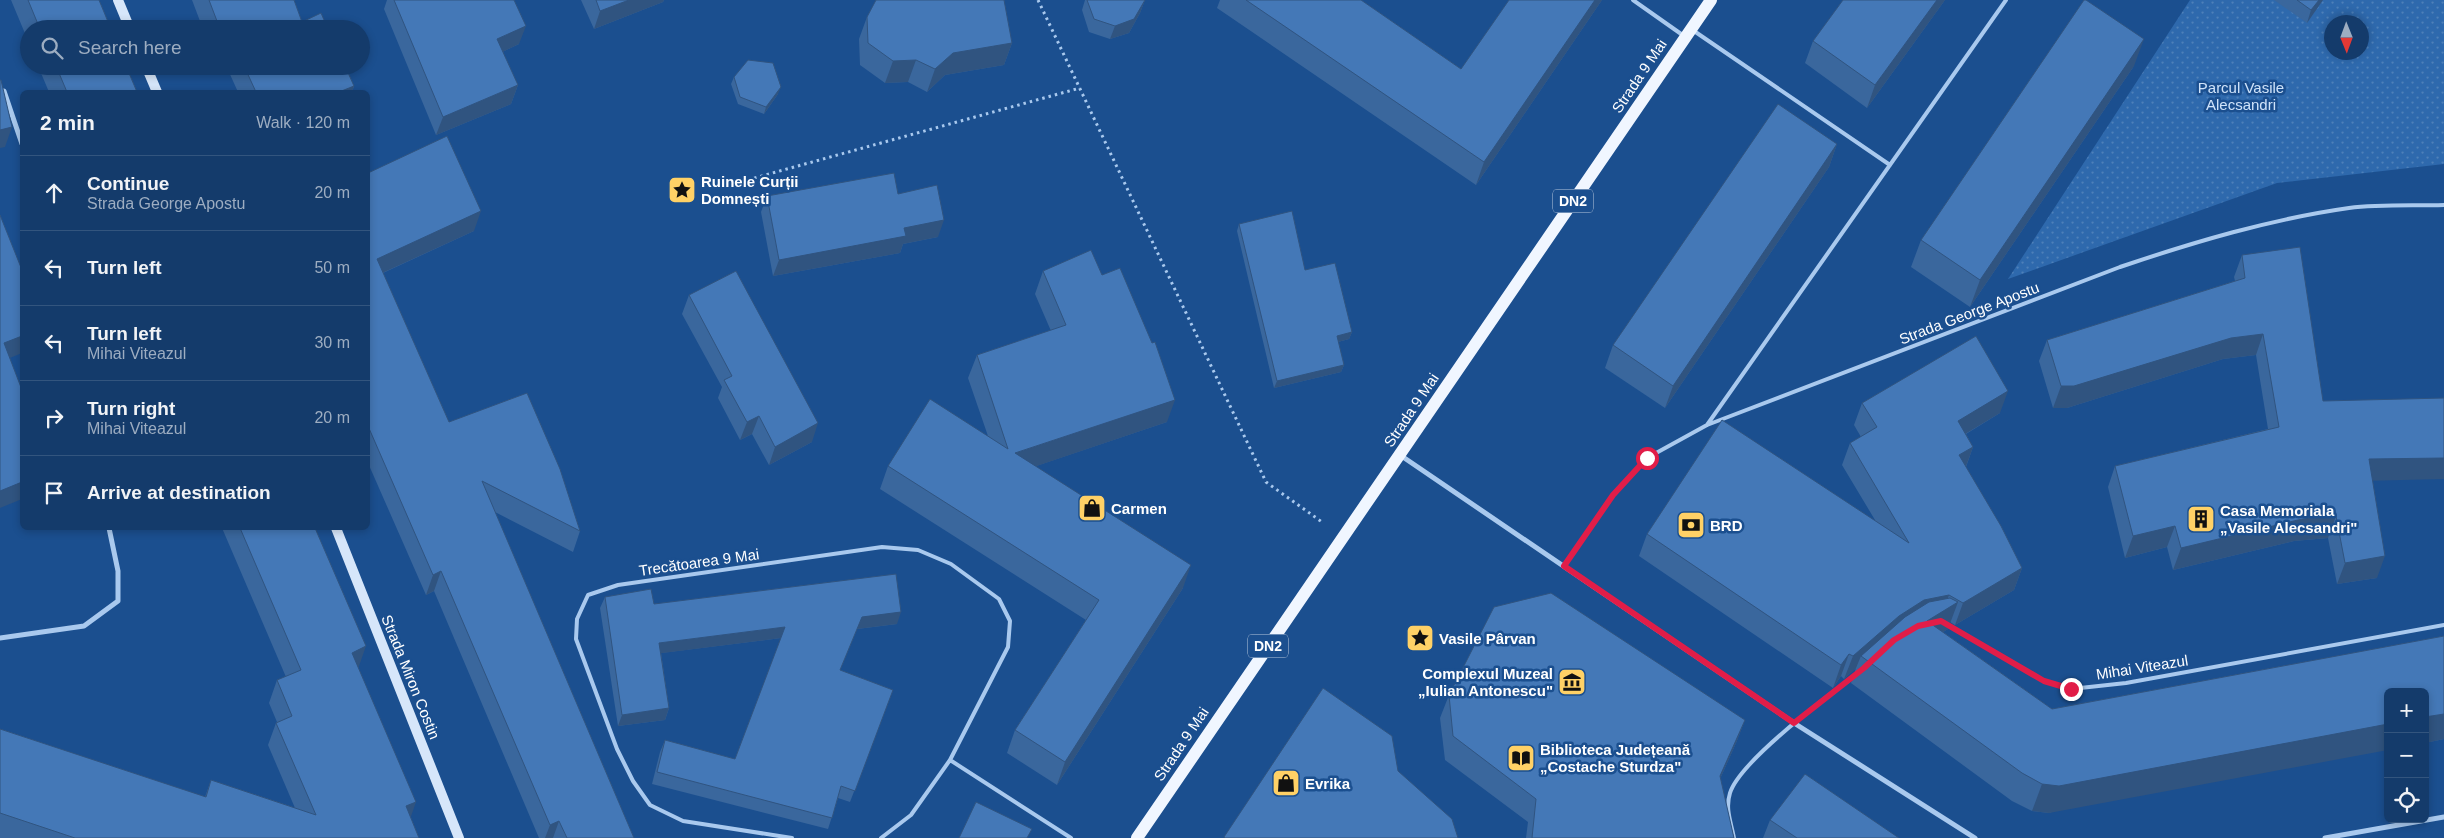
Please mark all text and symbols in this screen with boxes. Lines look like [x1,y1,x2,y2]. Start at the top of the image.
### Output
north arrow [2324,15,2369,60]
search box [20,20,370,75]
icon: search [38,34,66,62]
street label: Strada 9 Mai [1608,36,1670,116]
text: Search here [78,37,182,58]
park label: Parcul Vasile Alecsandri [2198,79,2284,113]
text: 2 min [40,111,95,134]
text: Walk · 120 m [256,114,350,131]
text: Continue [87,173,169,194]
place label: Ruinele Curții Domnești [701,173,799,207]
place icon: Ruinele Curții Domnești [667,175,697,205]
icon: ahead [40,179,68,207]
text: 20 m [314,184,350,201]
road number: DN2 [1553,190,1593,212]
text: Strada George Apostu [87,195,245,212]
icon: left [40,254,68,282]
text: Turn left [87,257,162,278]
text: 50 m [314,259,350,276]
street label: Strada George Apostu [1897,278,2041,348]
text: Turn left [87,323,162,344]
icon: left [40,329,68,357]
text: 30 m [314,334,350,351]
text: Mihai Viteazul [87,345,186,362]
street label: Strada 9 Mai [1380,370,1442,450]
text: Turn right [87,398,175,419]
icon: right [40,404,68,432]
text: 20 m [314,409,350,426]
text: Mihai Viteazul [87,420,186,437]
route start [1636,447,1659,470]
icon: arrive [40,479,68,507]
text: Arrive at destination [87,482,271,503]
shop icon: Carmen [1077,493,1107,523]
place label: Carmen [1111,500,1167,517]
place label: Casa Memoriala „Vasile Alecsandri" [2220,502,2357,536]
building icon: Casa Memoriala „Vasile Alecsandri" [2186,504,2216,534]
bank icon: BRD [1676,510,1706,540]
place label: BRD [1710,517,1743,534]
street label: Trecătoarea 9 Mai [638,545,760,579]
street label: Strada Miron Costin [378,612,444,742]
place icon: Vasile Pârvan [1405,623,1435,653]
place label: Vasile Pârvan [1439,630,1536,647]
road number: DN2 [1248,634,1288,658]
street label: Mihai Viteazul [2095,651,2189,683]
place label: Complexul Muzeal „Iulian Antonescu" [1418,665,1553,699]
museum icon: Complexul Muzeal „Iulian Antonescu" [1557,667,1587,697]
route end [2060,678,2083,701]
map controls [2384,688,2429,823]
button: + [2384,688,2429,733]
street label: Strada 9 Mai [1150,704,1212,784]
button: − [2384,733,2429,778]
place label: Biblioteca Județeană „Costache Sturdza" [1540,741,1691,775]
library icon: Biblioteca Județeană „Costache Sturdza" [1506,743,1536,773]
shop icon: Evrika [1271,768,1301,798]
place label: Evrika [1305,775,1351,792]
button: locate [2384,778,2429,823]

